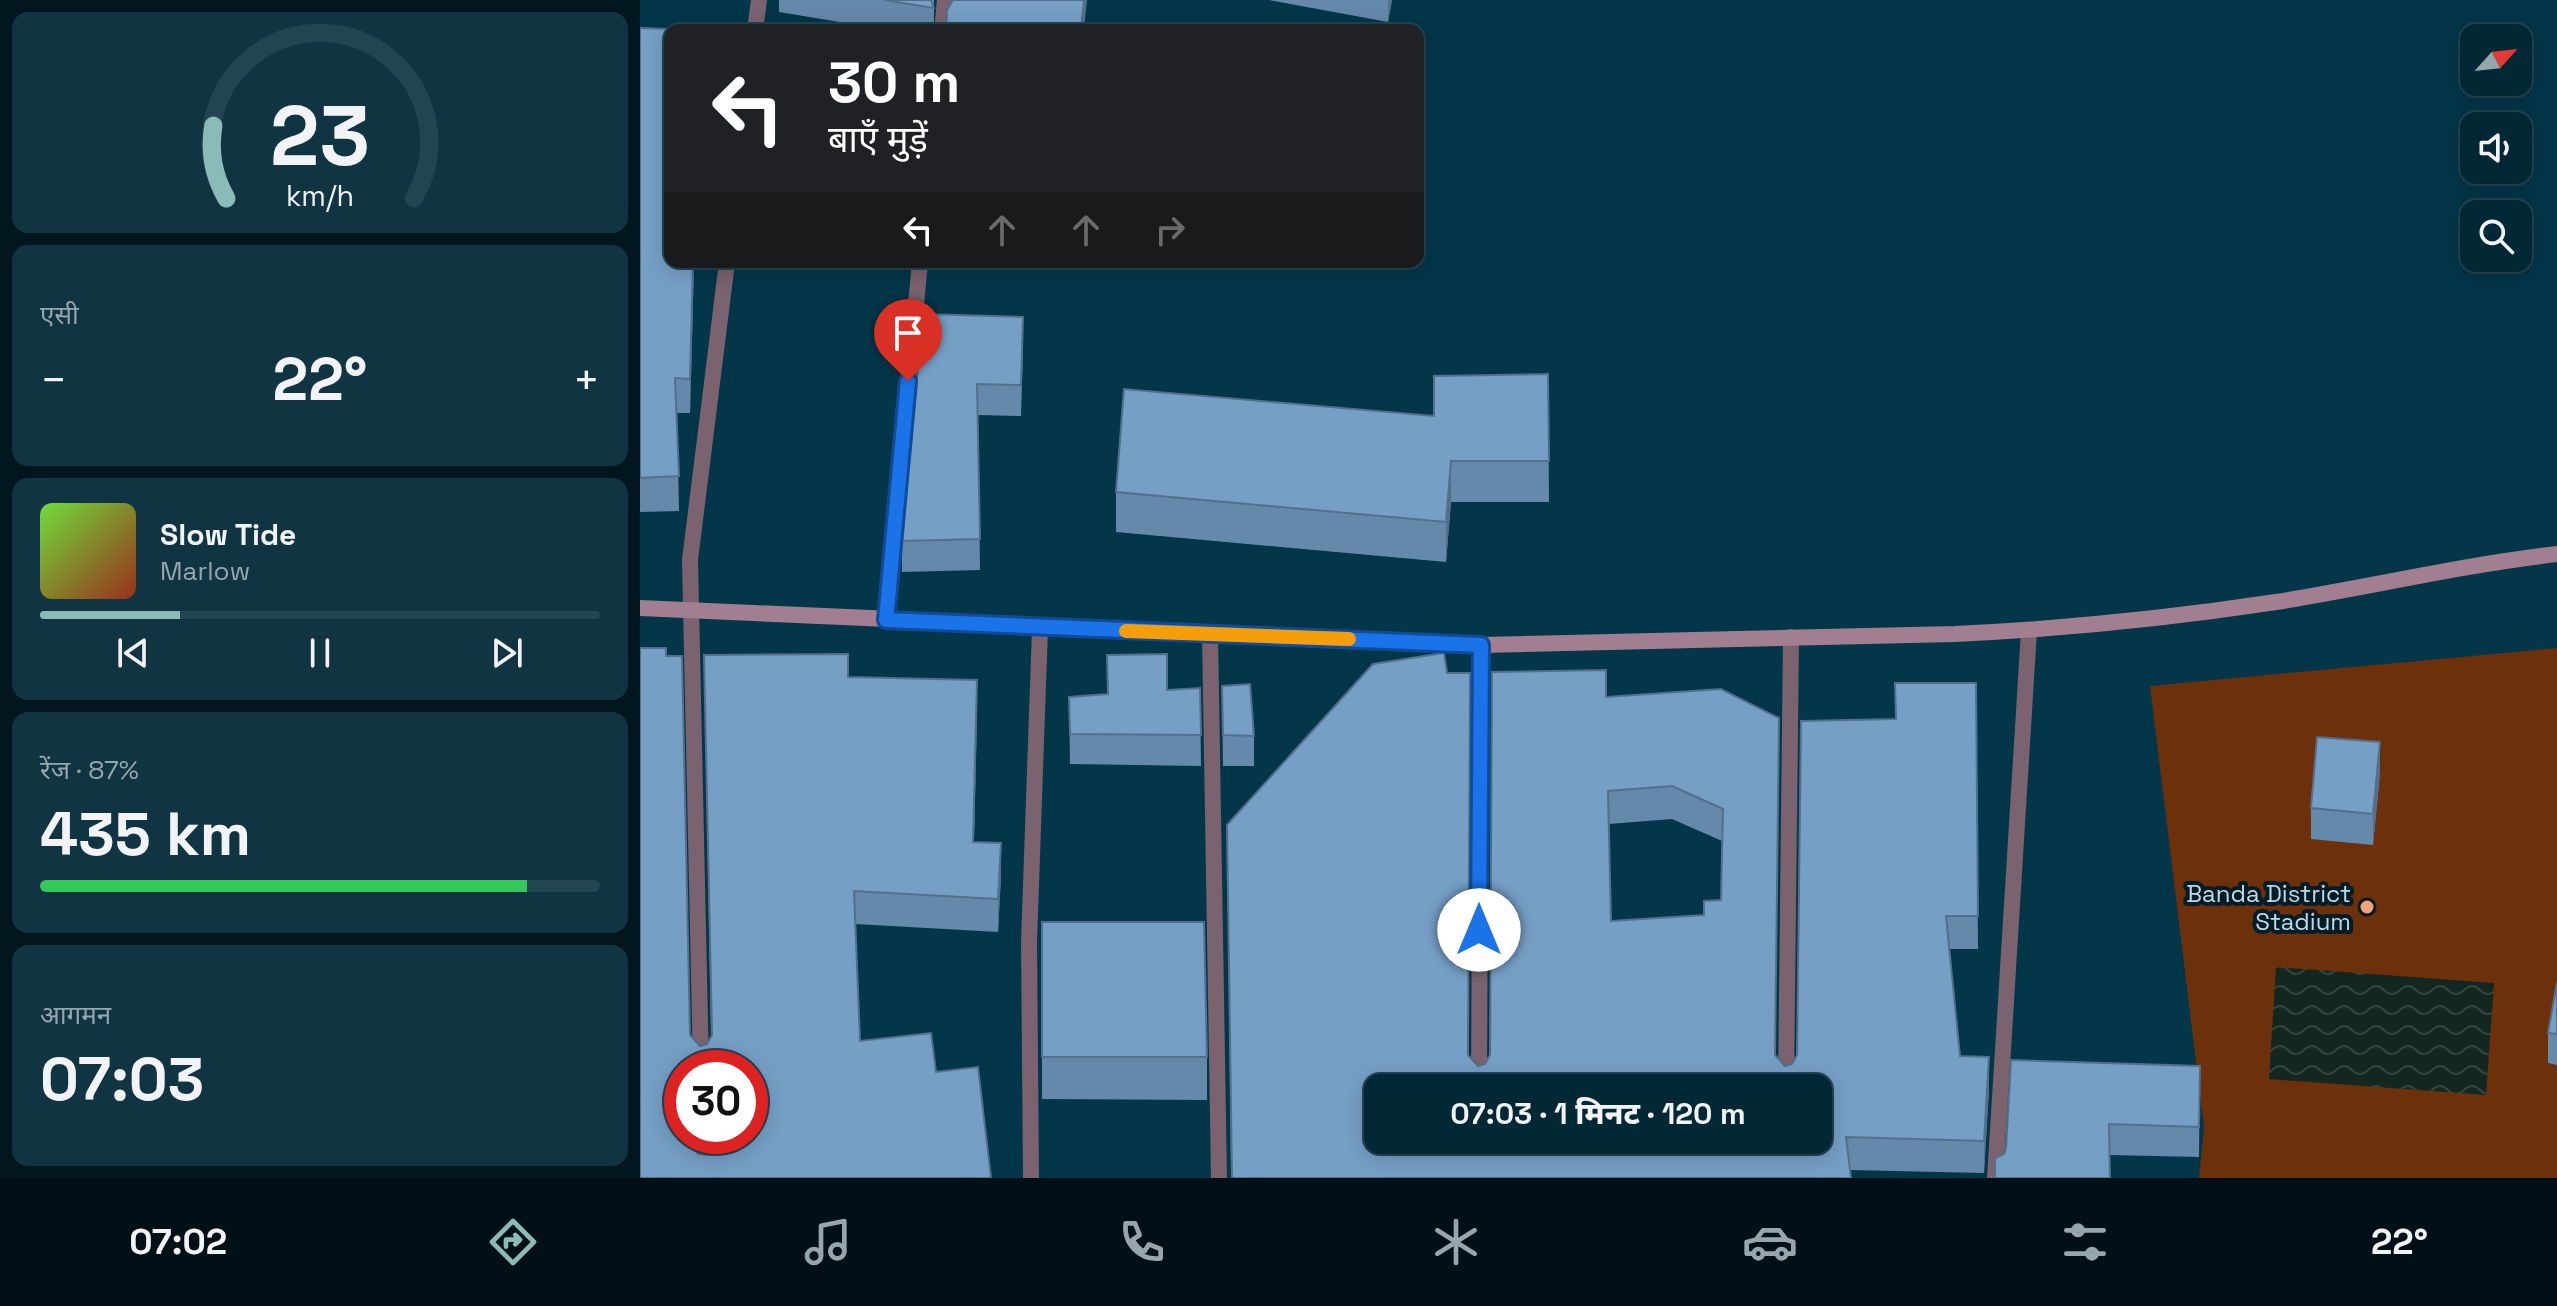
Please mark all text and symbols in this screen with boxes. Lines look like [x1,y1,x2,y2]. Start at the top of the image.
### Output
north arrow [2460,24,2532,96]
map controls [2460,24,2532,272]
text: 30 m [828,47,960,118]
icon: left [696,56,800,160]
text: 23 [270,82,370,188]
button: sound [2460,112,2532,184]
text: बाएँ मुड़ें [828,117,928,163]
text: km/h [286,178,354,214]
button: search [2460,200,2532,272]
icon: left [896,208,940,252]
icon: ahead [980,208,1024,252]
icon: ahead [1064,208,1108,252]
icon: right [1148,208,1192,252]
text: एसी [40,298,79,332]
pin [874,299,942,381]
icon: arrive [886,311,930,355]
text: 22° [273,341,367,418]
text: − [40,352,67,408]
text: + [573,352,600,408]
text: Slow Tide [160,515,296,554]
text: Marlow [160,554,250,588]
icon: previous [111,631,155,675]
icon: pause [298,631,342,675]
icon: next [485,631,529,675]
text: रेंज · 87% [40,753,139,787]
text: 435 km [40,796,251,873]
place label: Banda District Stadium [2186,878,2351,937]
position arrow [1437,888,1521,972]
marker: Banda District Stadium [2358,898,2376,916]
text: आगमन [40,998,111,1032]
text: 07:03 [40,1041,204,1118]
speed limit sign: 30 [664,1050,768,1154]
text: 07:03 · 1 मिनट · 120 m [1450,1094,1746,1133]
icon: directions [485,1214,541,1270]
icon: music [800,1214,856,1270]
icon: phone [1114,1214,1170,1270]
icon: climate [1428,1214,1484,1270]
icon: car [1742,1214,1798,1270]
icon: filters [2057,1214,2113,1270]
text: 07:02 [129,1219,227,1265]
text: 22° [2371,1219,2428,1265]

